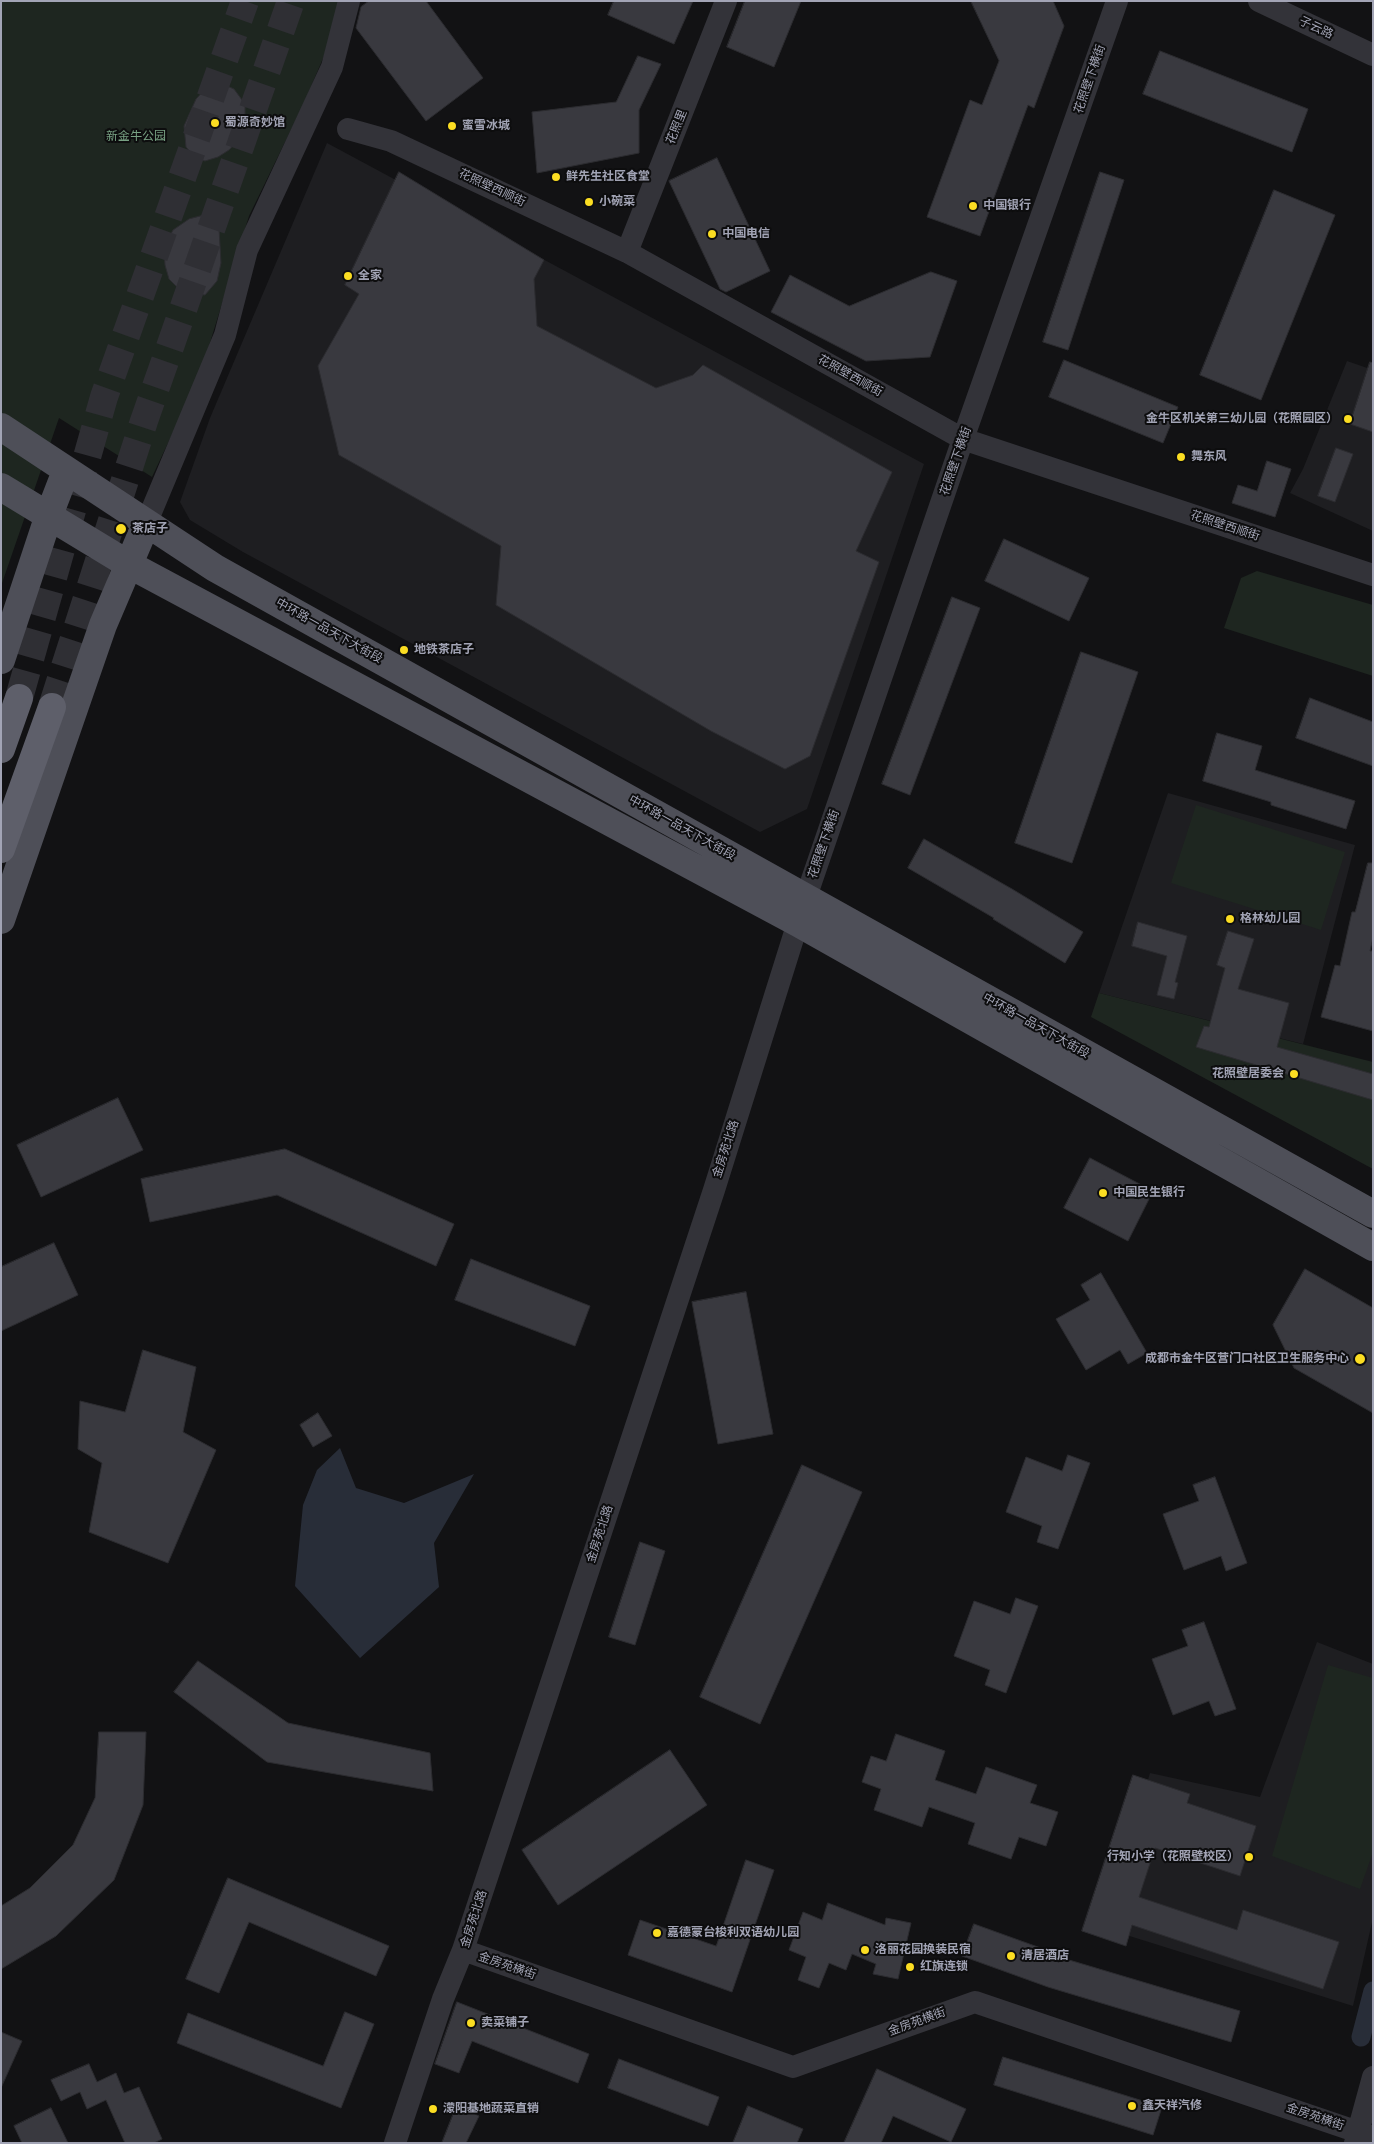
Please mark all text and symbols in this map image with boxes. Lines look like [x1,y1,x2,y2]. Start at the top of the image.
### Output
street label: 子云路 [1297,14,1335,42]
street label: 花照壁下横街 [1071,43,1109,115]
street label: 花照里 [664,108,690,146]
place label: 蜀源奇妙馆 [225,116,285,130]
marker: 蜀源奇妙馆 [209,117,221,129]
place label: 蜜雪冰城 [462,119,510,133]
marker: 蜜雪冰城 [446,120,458,132]
park label: 新金牛公园 [106,130,166,144]
street label: 花照壁西顺街 [456,166,528,210]
place label: 鲜先生社区食堂 [566,170,650,184]
marker: 鲜先生社区食堂 [550,171,562,183]
place label: 小碗菜 [599,195,635,209]
marker: 小碗菜 [583,196,595,208]
place label: 中国银行 [983,199,1031,213]
marker: 中国银行 [967,200,979,212]
place label: 中国电信 [722,227,770,241]
marker: 中国电信 [706,228,718,240]
place label: 全家 [358,269,382,283]
marker: 全家 [342,270,354,282]
street label: 花照壁西顺街 [815,352,885,400]
place label: 金牛区机关第三幼儿园（花照园区） [1146,412,1338,426]
marker: 金牛区机关第三幼儿园（花照园区） [1342,413,1354,425]
street label: 花照壁下横街 [937,425,975,497]
place label: 舞东风 [1191,450,1227,464]
marker: 舞东风 [1175,451,1187,463]
street label: 花照壁西顺街 [1189,508,1261,544]
marker: 茶店子 [114,522,128,536]
place label: 茶店子 [132,522,168,536]
street label: 中环路一品天下大街段 [273,596,385,666]
place label: 地铁茶店子 [414,643,474,657]
marker: 地铁茶店子 [398,644,410,656]
street label: 中环路一品天下大街段 [626,793,738,863]
street label: 花照壁下横街 [805,808,843,880]
place label: 格林幼儿园 [1240,912,1300,926]
marker: 格林幼儿园 [1224,913,1236,925]
street label: 中环路一品天下大街段 [980,991,1092,1061]
place label: 花照壁居委会 [1212,1067,1284,1081]
marker: 花照壁居委会 [1288,1068,1300,1080]
street label: 金房苑北路 [710,1118,742,1180]
place label: 中国民生银行 [1113,1186,1185,1200]
marker: 中国民生银行 [1097,1187,1109,1199]
place label: 成都市金牛区营门口社区卫生服务中心 [1145,1352,1349,1366]
marker: 成都市金牛区营门口社区卫生服务中心 [1353,1352,1367,1366]
street label: 金房苑北路 [584,1503,616,1565]
place label: 行知小学（花照壁校区） [1107,1850,1239,1864]
marker: 行知小学（花照壁校区） [1243,1851,1255,1863]
street label: 金房苑北路 [458,1888,490,1950]
place label: 嘉德蒙台梭利双语幼儿园 [667,1926,799,1940]
marker: 嘉德蒙台梭利双语幼儿园 [651,1927,663,1939]
place label: 洛丽花园换装民宿 [875,1943,971,1957]
marker: 洛丽花园换装民宿 [859,1944,871,1956]
street label: 金房苑横街 [476,1949,538,1983]
place label: 清居酒店 [1021,1949,1069,1963]
marker: 清居酒店 [1005,1950,1017,1962]
place label: 红旗连锁 [920,1960,968,1974]
marker: 红旗连锁 [904,1961,916,1973]
street label: 金房苑横街 [886,2005,948,2039]
place label: 卖菜铺子 [481,2016,529,2030]
marker: 卖菜铺子 [465,2017,477,2029]
place label: 鑫天祥汽修 [1142,2099,1202,2113]
marker: 鑫天祥汽修 [1126,2100,1138,2112]
street label: 金房苑横街 [1284,2100,1346,2134]
place label: 濛阳基地蔬菜直销 [443,2102,539,2116]
marker: 濛阳基地蔬菜直销 [427,2103,439,2115]

